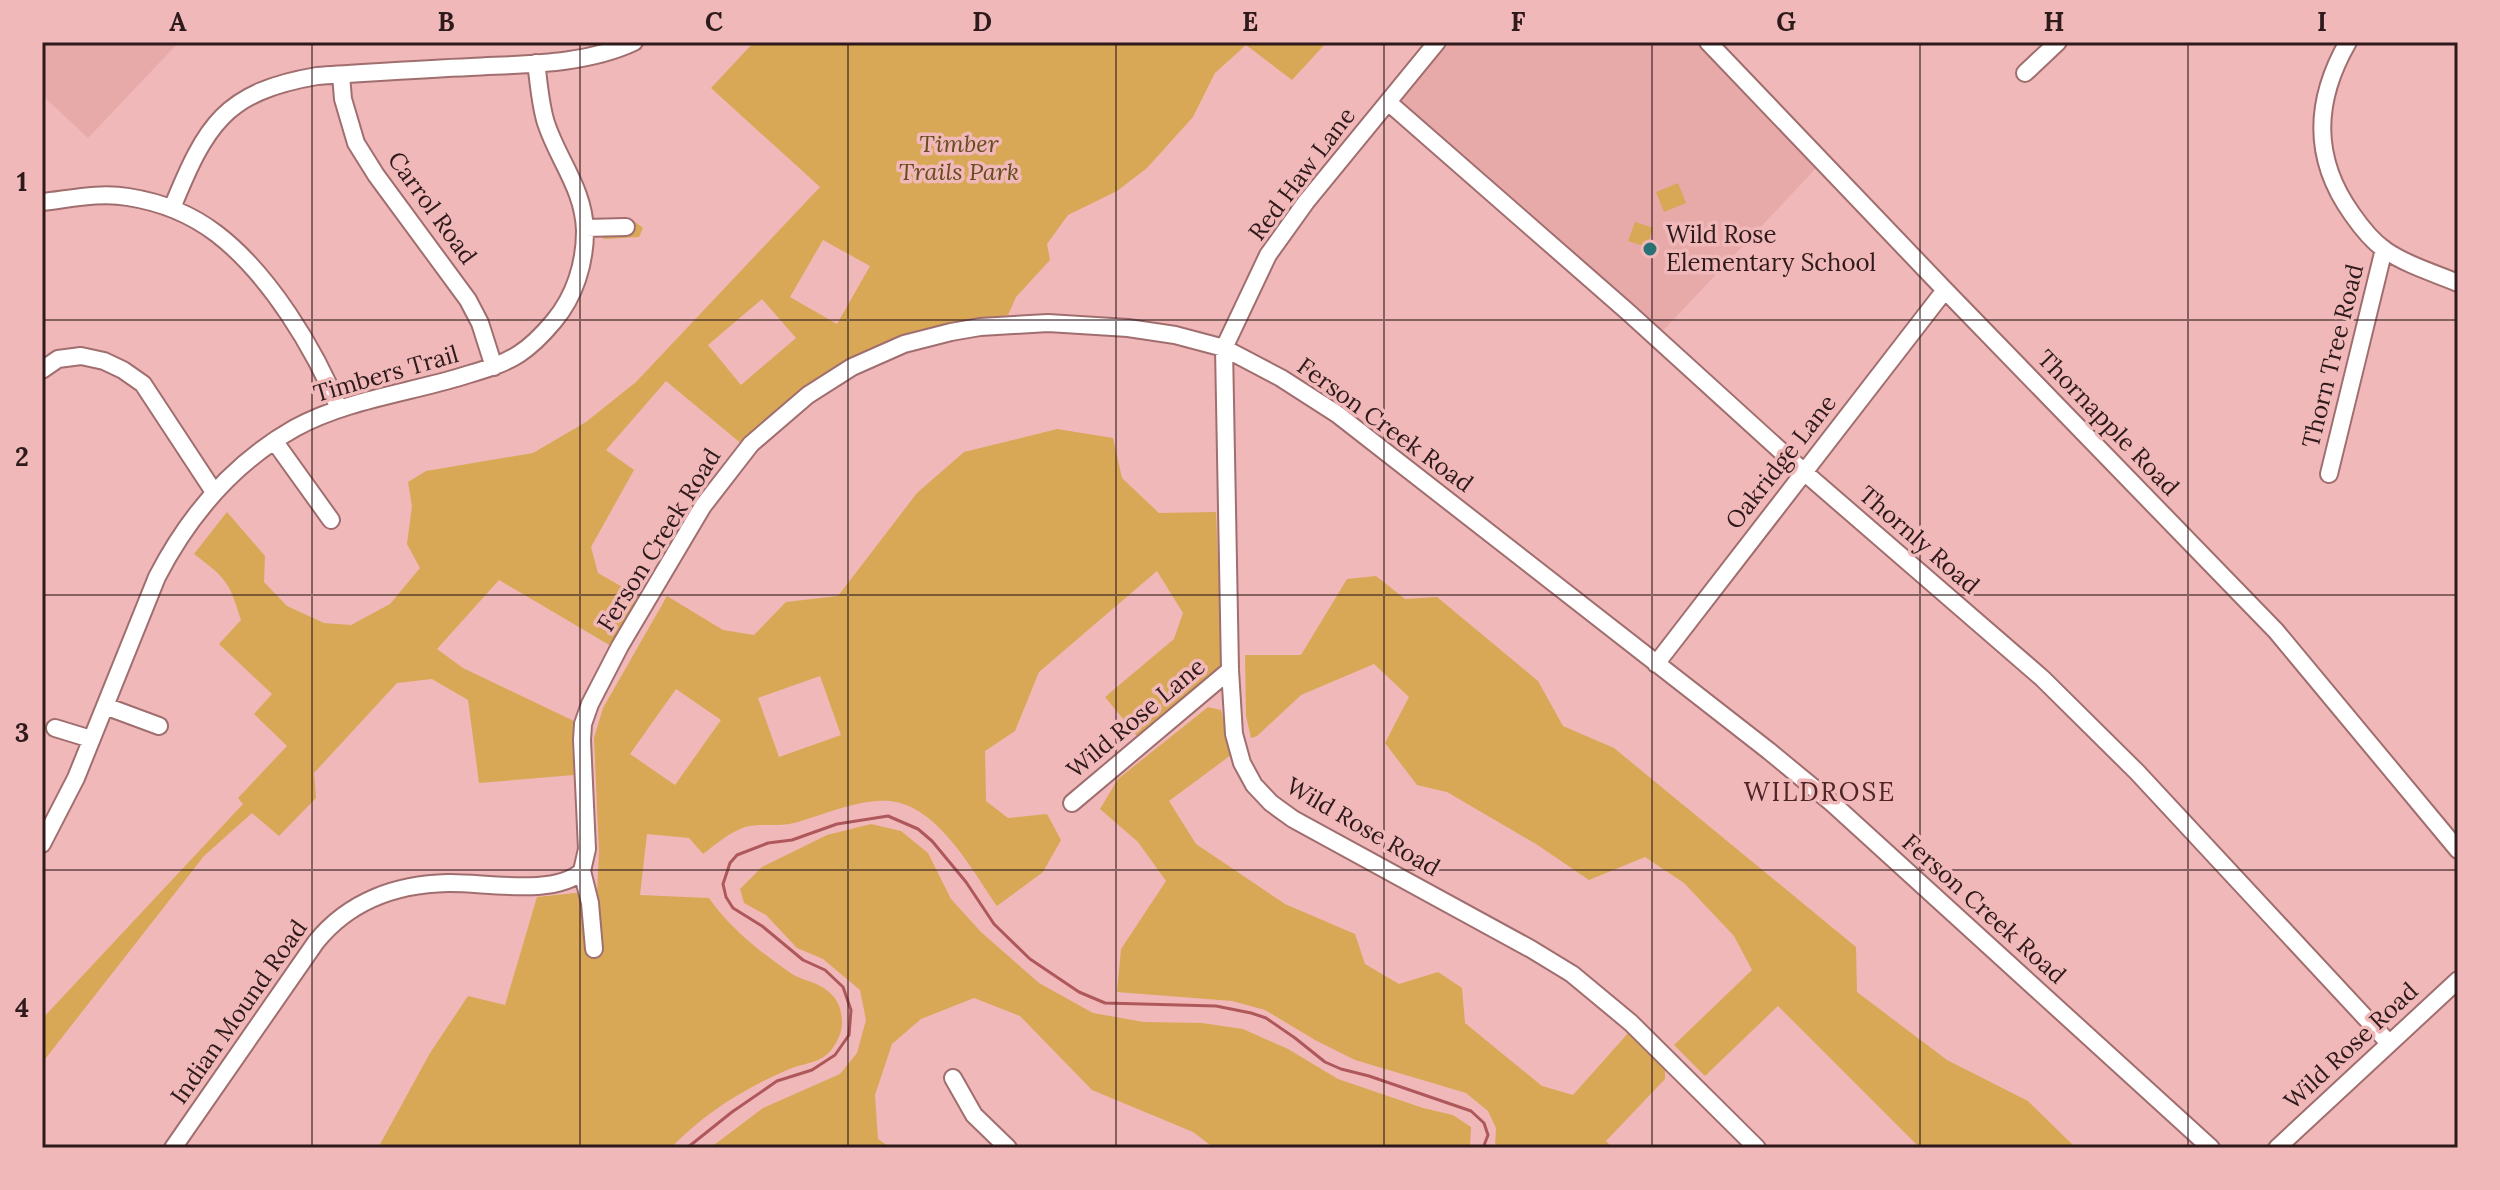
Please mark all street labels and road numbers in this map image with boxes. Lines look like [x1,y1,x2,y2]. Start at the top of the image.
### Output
street label: Red Haw Lane [1241,101,1362,246]
street label: Carrol Road [381,145,484,270]
street label: Thorn Tree Road [2295,261,2370,451]
street label: Timbers Trail [310,338,462,409]
street label: Thornapple Road [2031,343,2186,502]
street label: Ferson Creek Road [1291,350,1479,499]
street label: Oakridge Lane [1718,388,1843,535]
street label: Ferson Creek Road [590,442,727,637]
street label: Thornly Road [1853,479,1986,600]
street label: Wild Rose Lane [1060,651,1211,784]
street label: Wild Rose Road [1281,770,1446,883]
street label: Ferson Creek Road [1896,827,2073,990]
street label: Indian Mound Road [163,914,314,1110]
street label: Wild Rose Road [2277,975,2424,1116]

